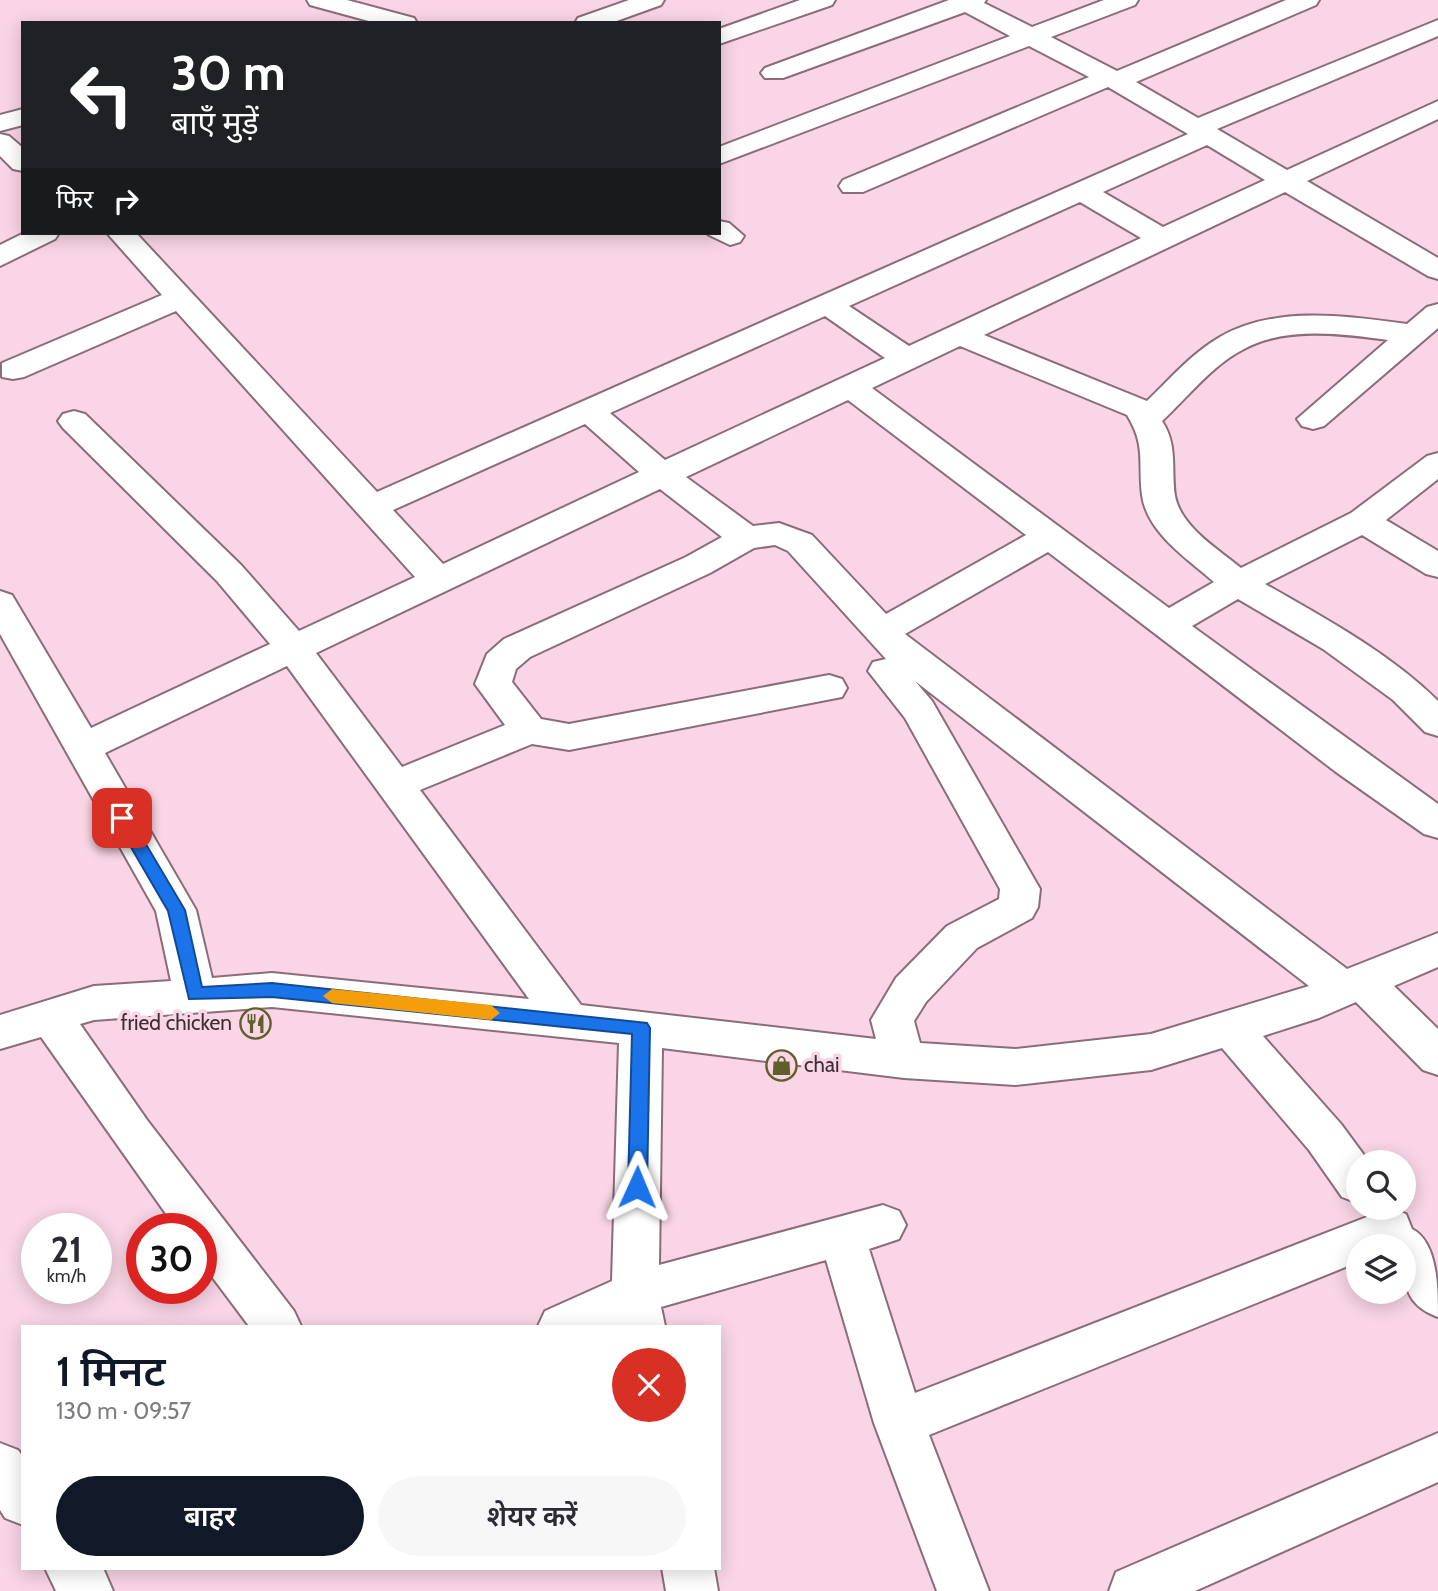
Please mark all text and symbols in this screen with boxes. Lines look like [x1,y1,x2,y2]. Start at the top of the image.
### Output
text: 30 m [171,43,286,102]
icon: left [56,49,147,140]
text: बाएँ मुड़ें [171,103,259,142]
icon: right [107,182,145,220]
text: फिर [56,183,93,215]
pin [92,788,152,848]
icon: arrive [103,799,141,837]
restaurant icon: fried chicken [238,1006,272,1040]
place label: fried chicken [120,1010,232,1035]
shop icon: chai [764,1048,798,1082]
place label: chai [804,1052,839,1077]
position arrow [600,1150,674,1224]
map controls [1346,1150,1416,1304]
button: search [1346,1150,1416,1220]
speed limit sign: 30 [126,1213,217,1304]
text: 21 [51,1228,82,1271]
button: layers [1346,1234,1416,1304]
text: km/h [47,1265,86,1287]
text: 1 मिनट [56,1345,166,1397]
button: close [612,1348,686,1422]
text: 130 m · 09:57 [56,1397,191,1425]
button: बाहर [56,1476,364,1556]
button: शेयर करें [378,1476,686,1556]

